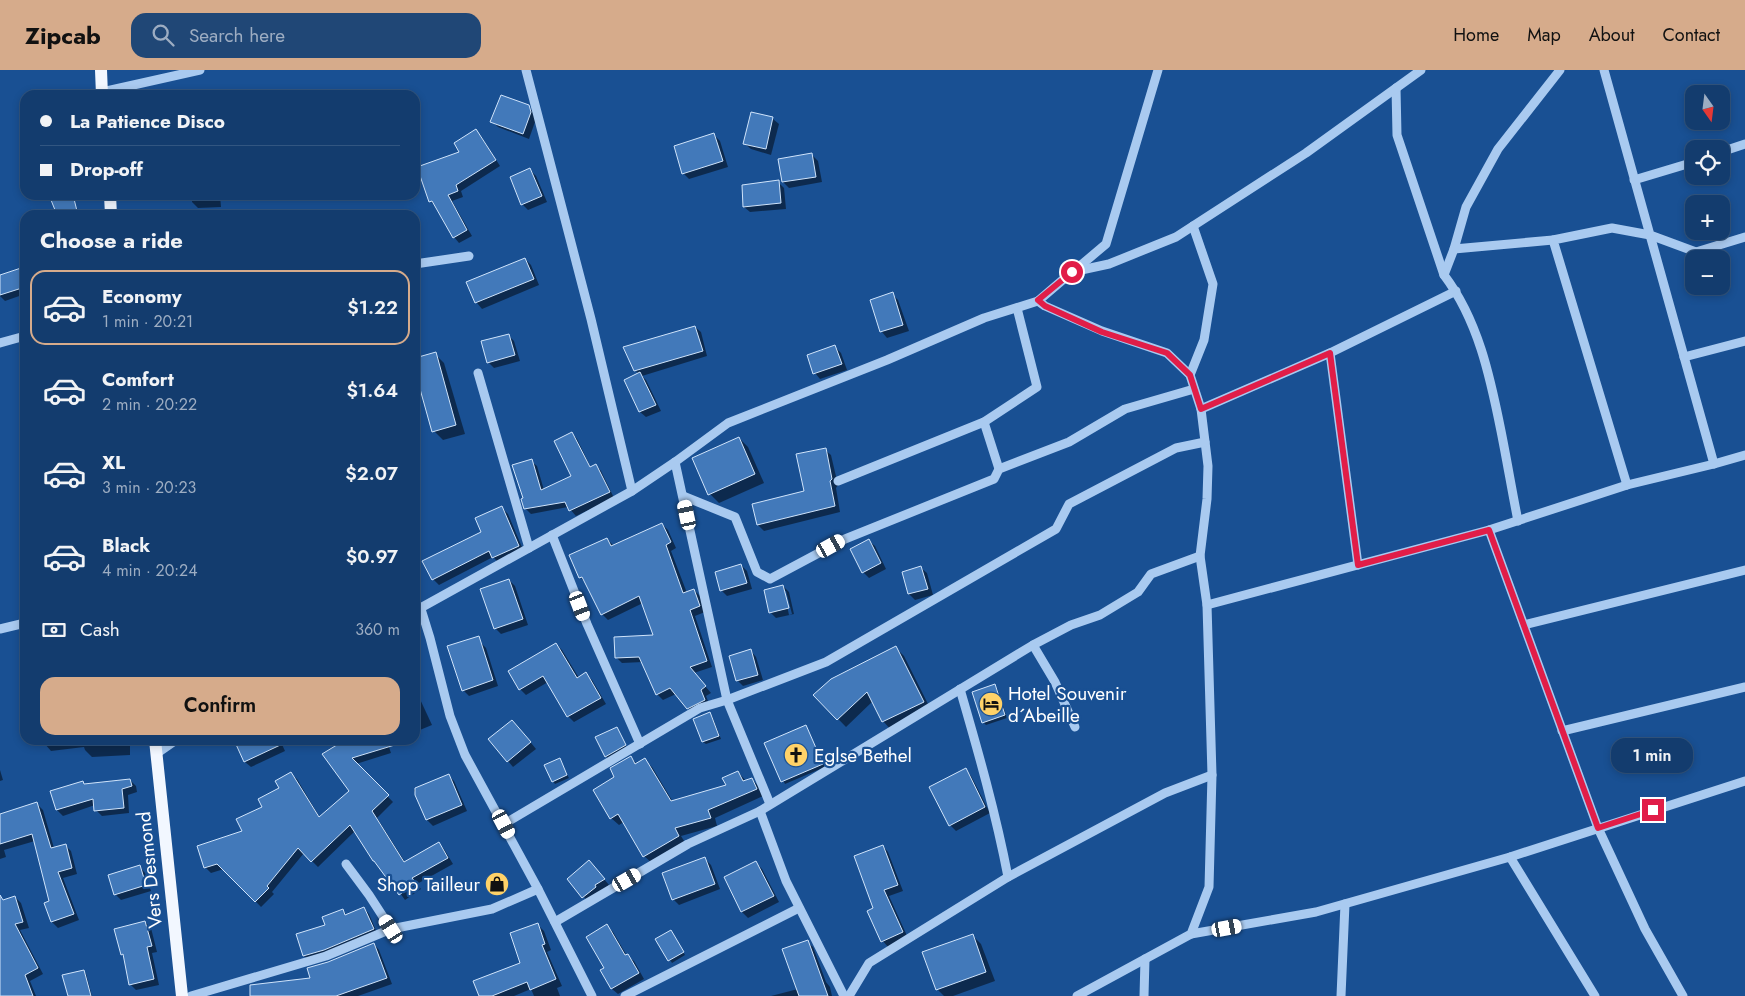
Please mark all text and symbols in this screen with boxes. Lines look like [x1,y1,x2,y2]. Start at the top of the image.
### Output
search box [131,13,481,58]
text: Zipcab [25,18,101,53]
icon: search [149,21,177,49]
text: Search here [189,22,285,49]
text: Home [1453,22,1499,48]
text: Map [1527,22,1561,48]
text: About [1589,22,1634,48]
text: Contact [1662,22,1720,48]
north arrow [1685,85,1730,130]
map controls [1685,85,1730,295]
text: La Patience Disco [70,108,225,135]
button: locate [1685,140,1730,185]
text: Drop-off [70,156,143,183]
button: + [1685,195,1730,240]
text: Choose a ride [40,224,183,256]
button: − [1685,250,1730,295]
route start [1061,261,1083,283]
text: Economy [102,283,182,310]
icon: car [42,285,87,330]
text: $1.22 [347,294,398,321]
text: 1 min · 20:21 [102,310,193,333]
text: Comfort [102,366,174,393]
icon: car [42,368,87,413]
text: $1.64 [346,377,398,404]
text: 2 min · 20:22 [102,393,197,416]
text: XL [102,449,125,476]
icon: car [42,451,87,496]
text: $2.07 [345,460,398,487]
text: 3 min · 20:23 [102,476,196,499]
car [676,499,697,531]
text: Black [102,532,150,559]
car [814,532,847,560]
icon: car [42,534,87,579]
text: $0.97 [346,543,398,570]
text: 4 min · 20:24 [102,559,198,582]
car [567,589,592,623]
icon: cash [40,616,68,644]
text: Cash [80,616,120,643]
text: 360 m [355,618,400,641]
button: Confirm [40,677,400,735]
place label: Hotel Souvenir d´Abeille [1008,680,1127,729]
hotel icon: Hotel Souvenir d´Abeille [978,691,1004,717]
callout: 1 min [1612,738,1694,772]
church icon: Eglse Bethel [783,742,809,768]
place label: Eglse Bethel [814,742,912,769]
text: 1 min [1633,744,1671,767]
route end [1642,799,1664,821]
car [490,807,517,841]
street label: Vers Desmond [130,810,169,930]
car [610,866,643,894]
place label: Shop Tailleur [377,871,480,898]
shop icon: Shop Tailleur [484,871,510,897]
car [376,912,405,946]
car [1210,918,1243,938]

